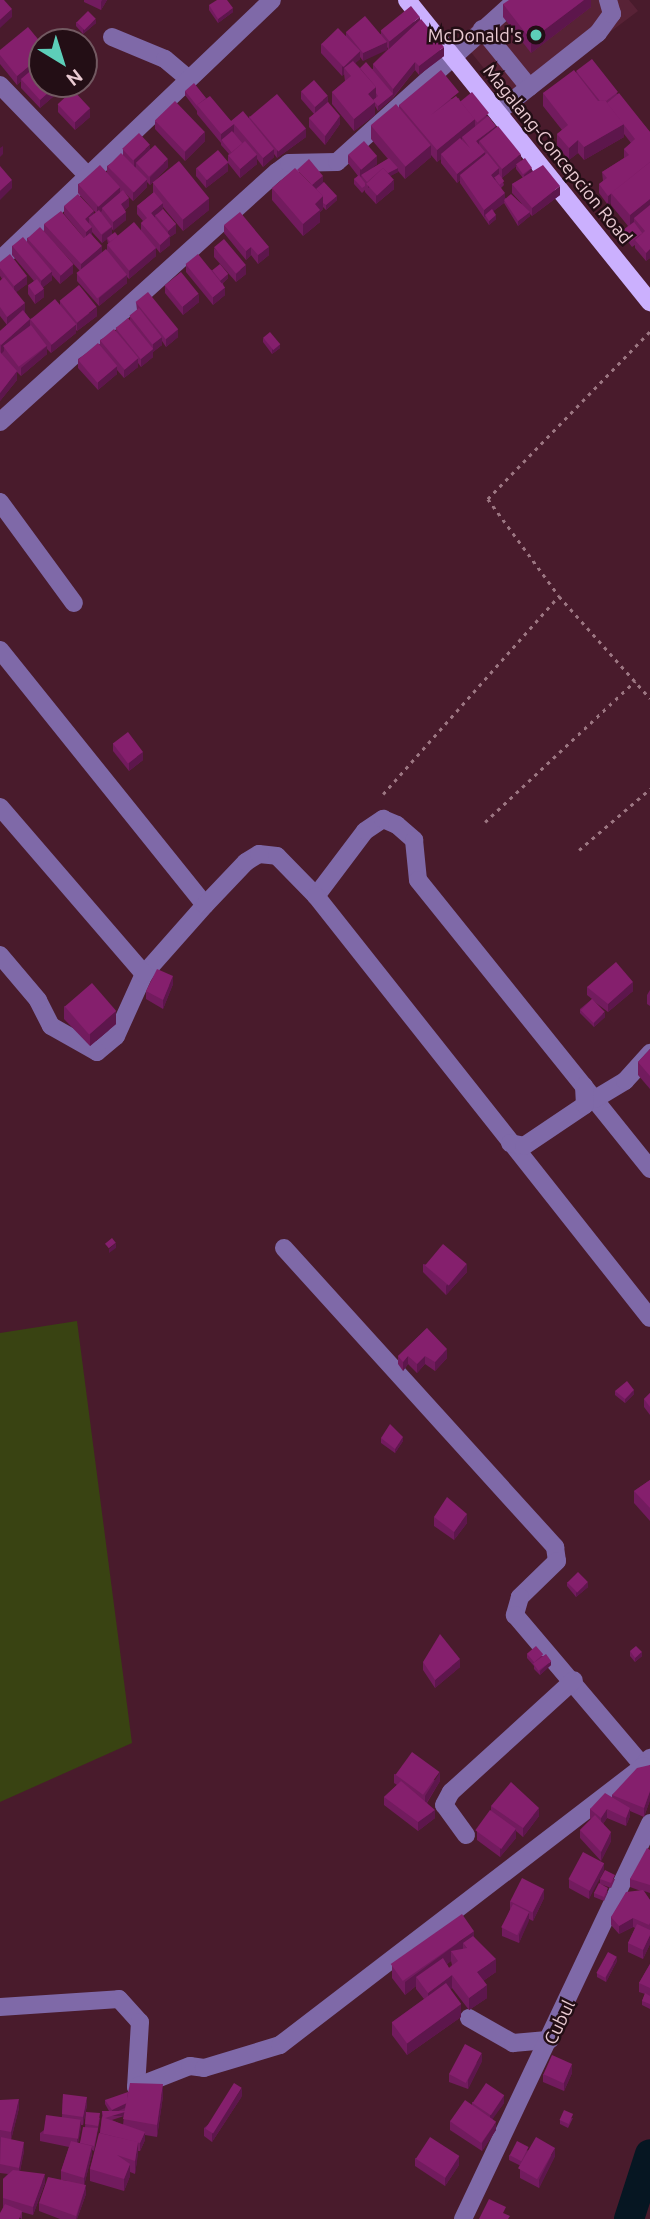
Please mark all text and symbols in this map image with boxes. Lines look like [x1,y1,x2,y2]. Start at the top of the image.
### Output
place label: McDonald's [428,24,522,46]
marker: McDonald's [528,27,544,43]
north arrow [28,28,98,98]
street label: Magalang-Concepcion Road [479,60,637,248]
text: N [62,65,87,91]
street label: Cubul [539,1996,579,2048]

